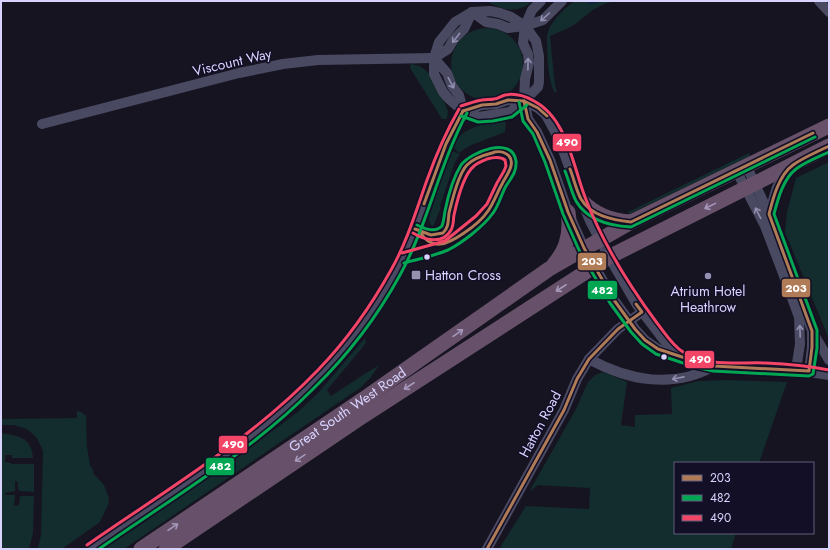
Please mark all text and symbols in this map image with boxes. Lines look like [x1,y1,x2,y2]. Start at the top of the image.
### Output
one-way arrow [540,12,550,21]
one-way arrow [452,32,460,43]
street label: Viscount Way [191,43,274,81]
one-way arrow [524,58,532,71]
one-way arrow [448,77,456,89]
line badge: 490 [552,133,582,152]
text: 490 [556,134,578,150]
one-way arrow [705,202,717,210]
one-way arrow [754,207,761,219]
unlabelled marker [422,252,432,262]
line badge: 203 [577,252,607,271]
text: 203 [581,253,603,269]
place label: Hatton Cross [425,265,501,285]
marker: Hatton Cross [410,269,422,281]
marker: Atrium Hotel Heathrow [703,271,713,281]
line badge: 203 [781,278,811,298]
line badge: 482 [587,280,618,300]
text: 203 [785,280,807,296]
place label: Atrium Hotel Heathrow [671,281,745,317]
text: 482 [591,282,613,298]
one-way arrow [555,284,567,292]
one-way arrow [796,325,804,338]
one-way arrow [452,329,463,337]
line badge: 490 [684,350,715,369]
text: 490 [689,351,711,367]
unlabelled marker [659,352,669,362]
street label: Great South West Road [285,362,410,457]
one-way arrow [672,375,685,383]
one-way arrow [403,382,414,391]
street label: Hatton Road [514,387,566,461]
line badge: 490 [218,435,248,454]
text: 490 [222,436,244,452]
one-way arrow [295,454,306,463]
line badge: 482 [205,457,235,476]
text: 482 [209,458,231,474]
legend [674,462,814,534]
text: 203 [710,469,731,487]
text: 482 [710,489,731,507]
text: 490 [710,509,731,527]
one-way arrow [167,523,178,531]

